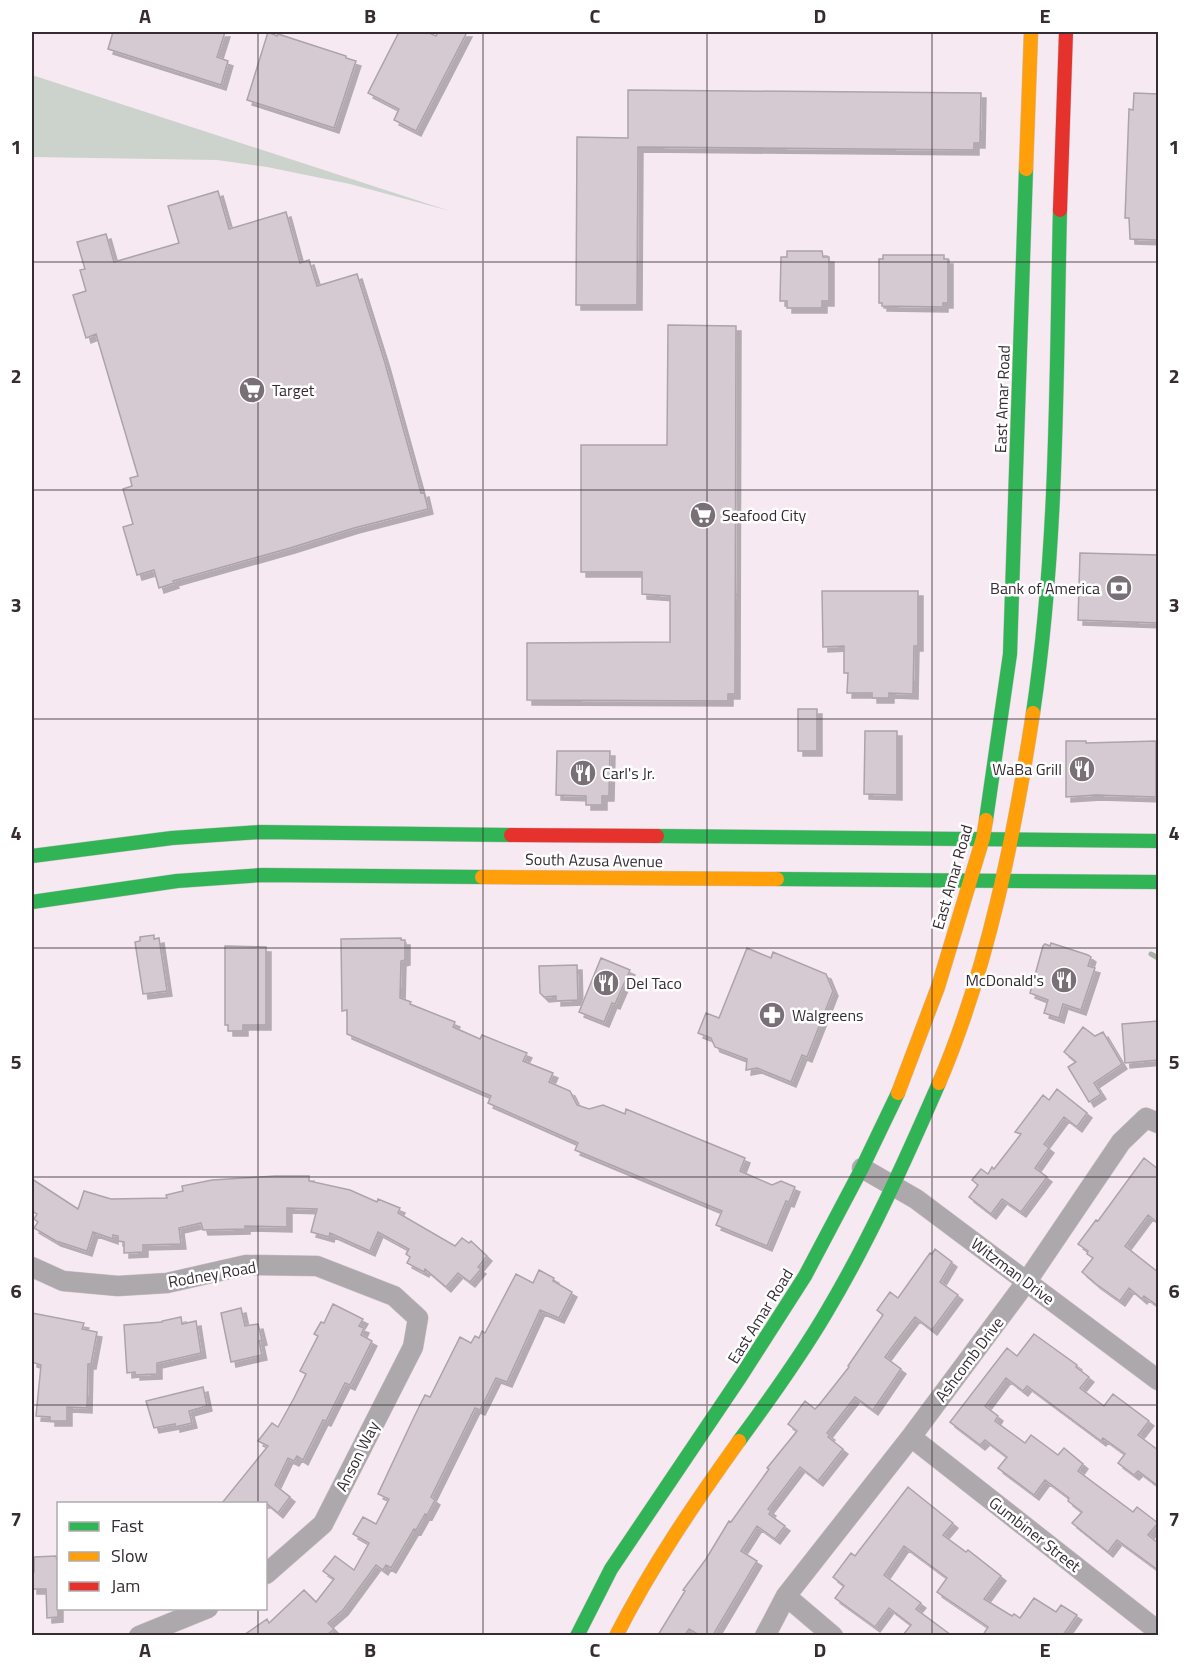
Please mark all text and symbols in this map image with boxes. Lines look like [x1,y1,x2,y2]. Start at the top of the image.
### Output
text: A [139,0,151,31]
text: B [364,0,376,31]
text: C [590,0,601,31]
text: D [814,0,826,31]
text: E [1039,0,1051,31]
text: 1 [10,131,22,162]
text: 1 [1168,131,1180,162]
street label: East Amar Road [988,345,1016,453]
text: 2 [10,360,22,391]
text: 2 [1168,360,1180,391]
supermarket icon: Target [237,375,267,405]
place label: Target [272,378,315,402]
supermarket icon: Seafood City [688,500,718,530]
place label: Seafood City [722,503,807,527]
bank icon: Bank of America [1104,573,1134,603]
place label: Bank of America [990,576,1100,600]
text: 3 [10,589,22,620]
text: 3 [1168,589,1180,620]
restaurant icon: WaBa Grill [1067,754,1097,784]
place label: WaBa Grill [992,757,1062,781]
restaurant icon: Carl's Jr. [568,758,598,788]
place label: Carl's Jr. [602,761,655,785]
text: 4 [10,817,22,848]
text: 4 [1168,817,1180,848]
street label: East Amar Road [926,822,978,932]
street label: South Azusa Avenue [525,847,663,873]
restaurant icon: McDonald's [1049,965,1079,995]
restaurant icon: Del Taco [591,968,621,998]
place label: McDonald's [965,968,1044,992]
place label: Del Taco [626,971,682,995]
pharmacy icon: Walgreens [757,1000,787,1030]
place label: Walgreens [792,1003,863,1027]
text: 5 [10,1046,22,1077]
text: 5 [1168,1046,1180,1077]
street label: Witzman Drive [966,1232,1060,1310]
street label: Rodney Road [166,1254,258,1294]
street label: East Amar Road [721,1264,799,1368]
text: 6 [10,1275,22,1306]
text: 6 [1168,1275,1180,1306]
street label: Ashcomb Drive [929,1311,1009,1407]
street label: Anson Way [329,1417,385,1495]
street label: Gumbiner Street [984,1490,1086,1578]
legend [57,1502,267,1610]
text: 7 [10,1503,22,1534]
text: 7 [1168,1503,1180,1534]
text: Fast [111,1512,144,1539]
text: Slow [111,1542,148,1569]
text: Jam [111,1572,140,1599]
text: A [139,1634,151,1665]
text: B [364,1634,376,1665]
text: C [590,1634,601,1665]
text: D [814,1634,826,1665]
text: E [1039,1634,1051,1665]

